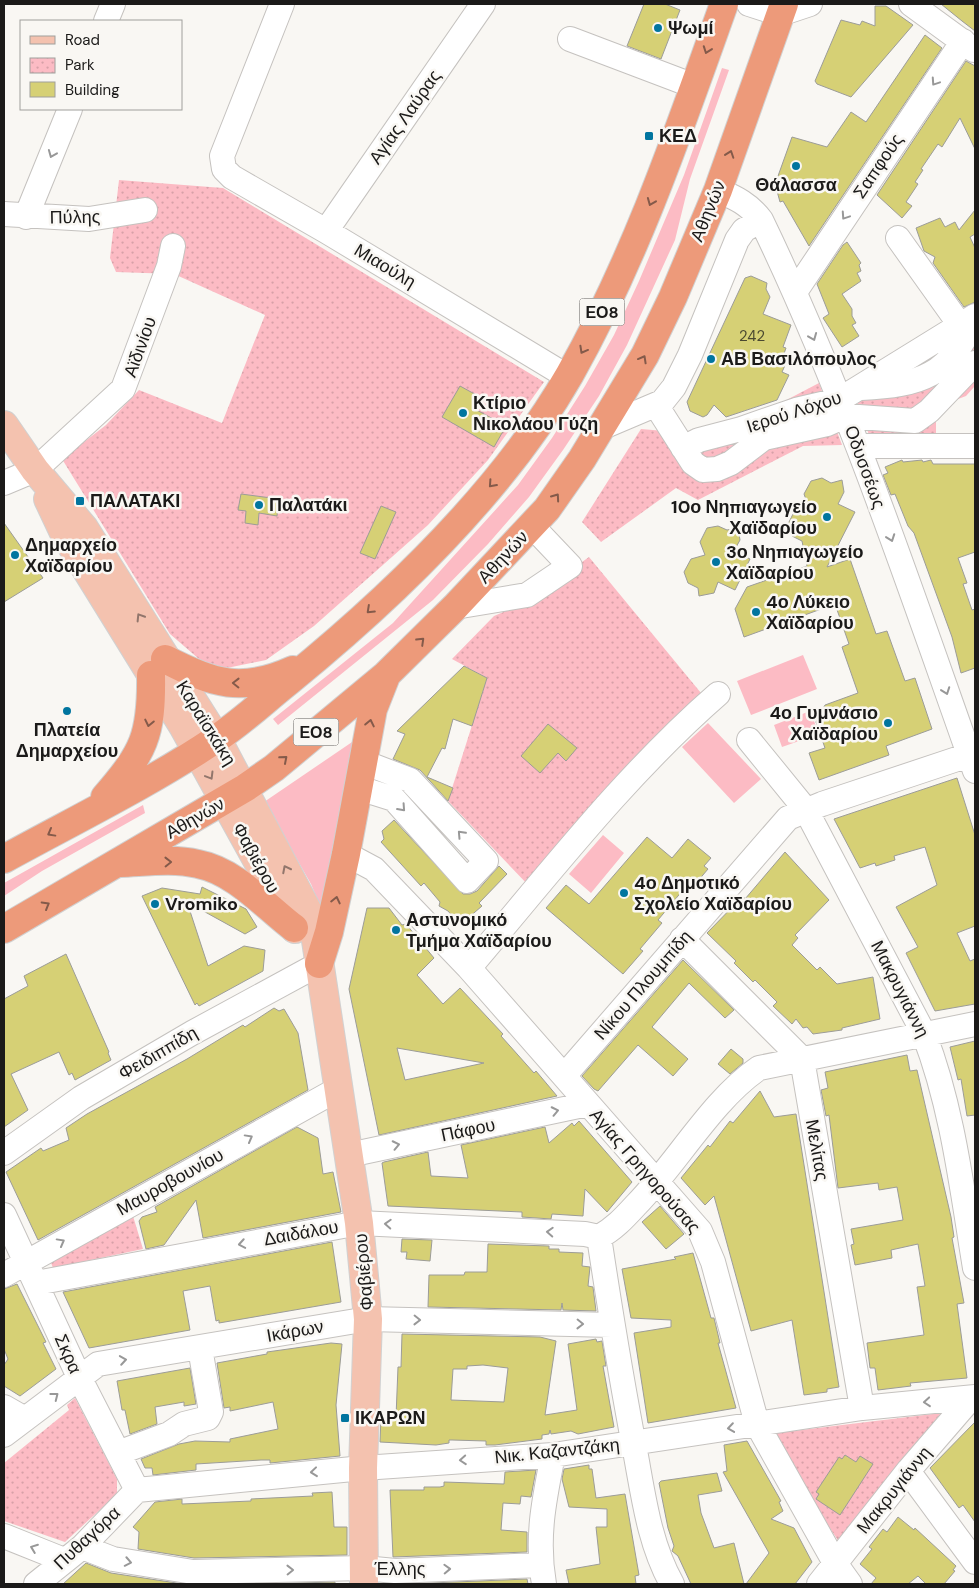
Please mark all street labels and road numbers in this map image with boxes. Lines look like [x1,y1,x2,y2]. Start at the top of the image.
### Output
street label: Αγίας Λαύρας [364,65,447,169]
street label: Σαπφούς [848,129,909,203]
street label: Αθηνών [685,177,731,245]
street label: Πύλης [50,205,101,229]
street label: Μιαούλη [350,238,420,294]
road number: ΕΟ8 [580,298,624,326]
street label: Αϊδινίου [118,313,162,381]
street label: Ιερού Λόχου [744,385,844,439]
street label: Οδυσσέως [839,422,891,512]
street label: Αθηνών [472,525,534,589]
street label: Καραϊσκάκη [170,676,242,770]
road number: ΕΟ8 [294,719,338,746]
street label: Αθηνών [161,792,229,844]
street label: Φαβιέρου [227,818,285,898]
street label: Νίκου Πλουμπίδη [589,925,697,1045]
street label: Μακρυγιάννη [865,936,935,1042]
street label: Φειδιππίδη [114,1021,202,1085]
street label: Αγίας Γρηγορούσας [584,1103,706,1239]
street label: Πάφου [439,1113,497,1147]
street label: Μελίτας [800,1117,834,1183]
street label: Μαυροβουνίου [112,1143,228,1221]
street label: Δαιδάλου [262,1215,340,1251]
street label: Φαβιέρου [349,1232,379,1312]
street label: Ικάρων [265,1314,325,1348]
street label: Σκρα [49,1330,87,1378]
street label: Νικ. Καζαντζάκη [493,1432,621,1470]
street label: Μακρυγιάννη [851,1441,937,1539]
street label: Πυθαγόρα [48,1501,126,1575]
street label: Έλλης [374,1557,426,1581]

